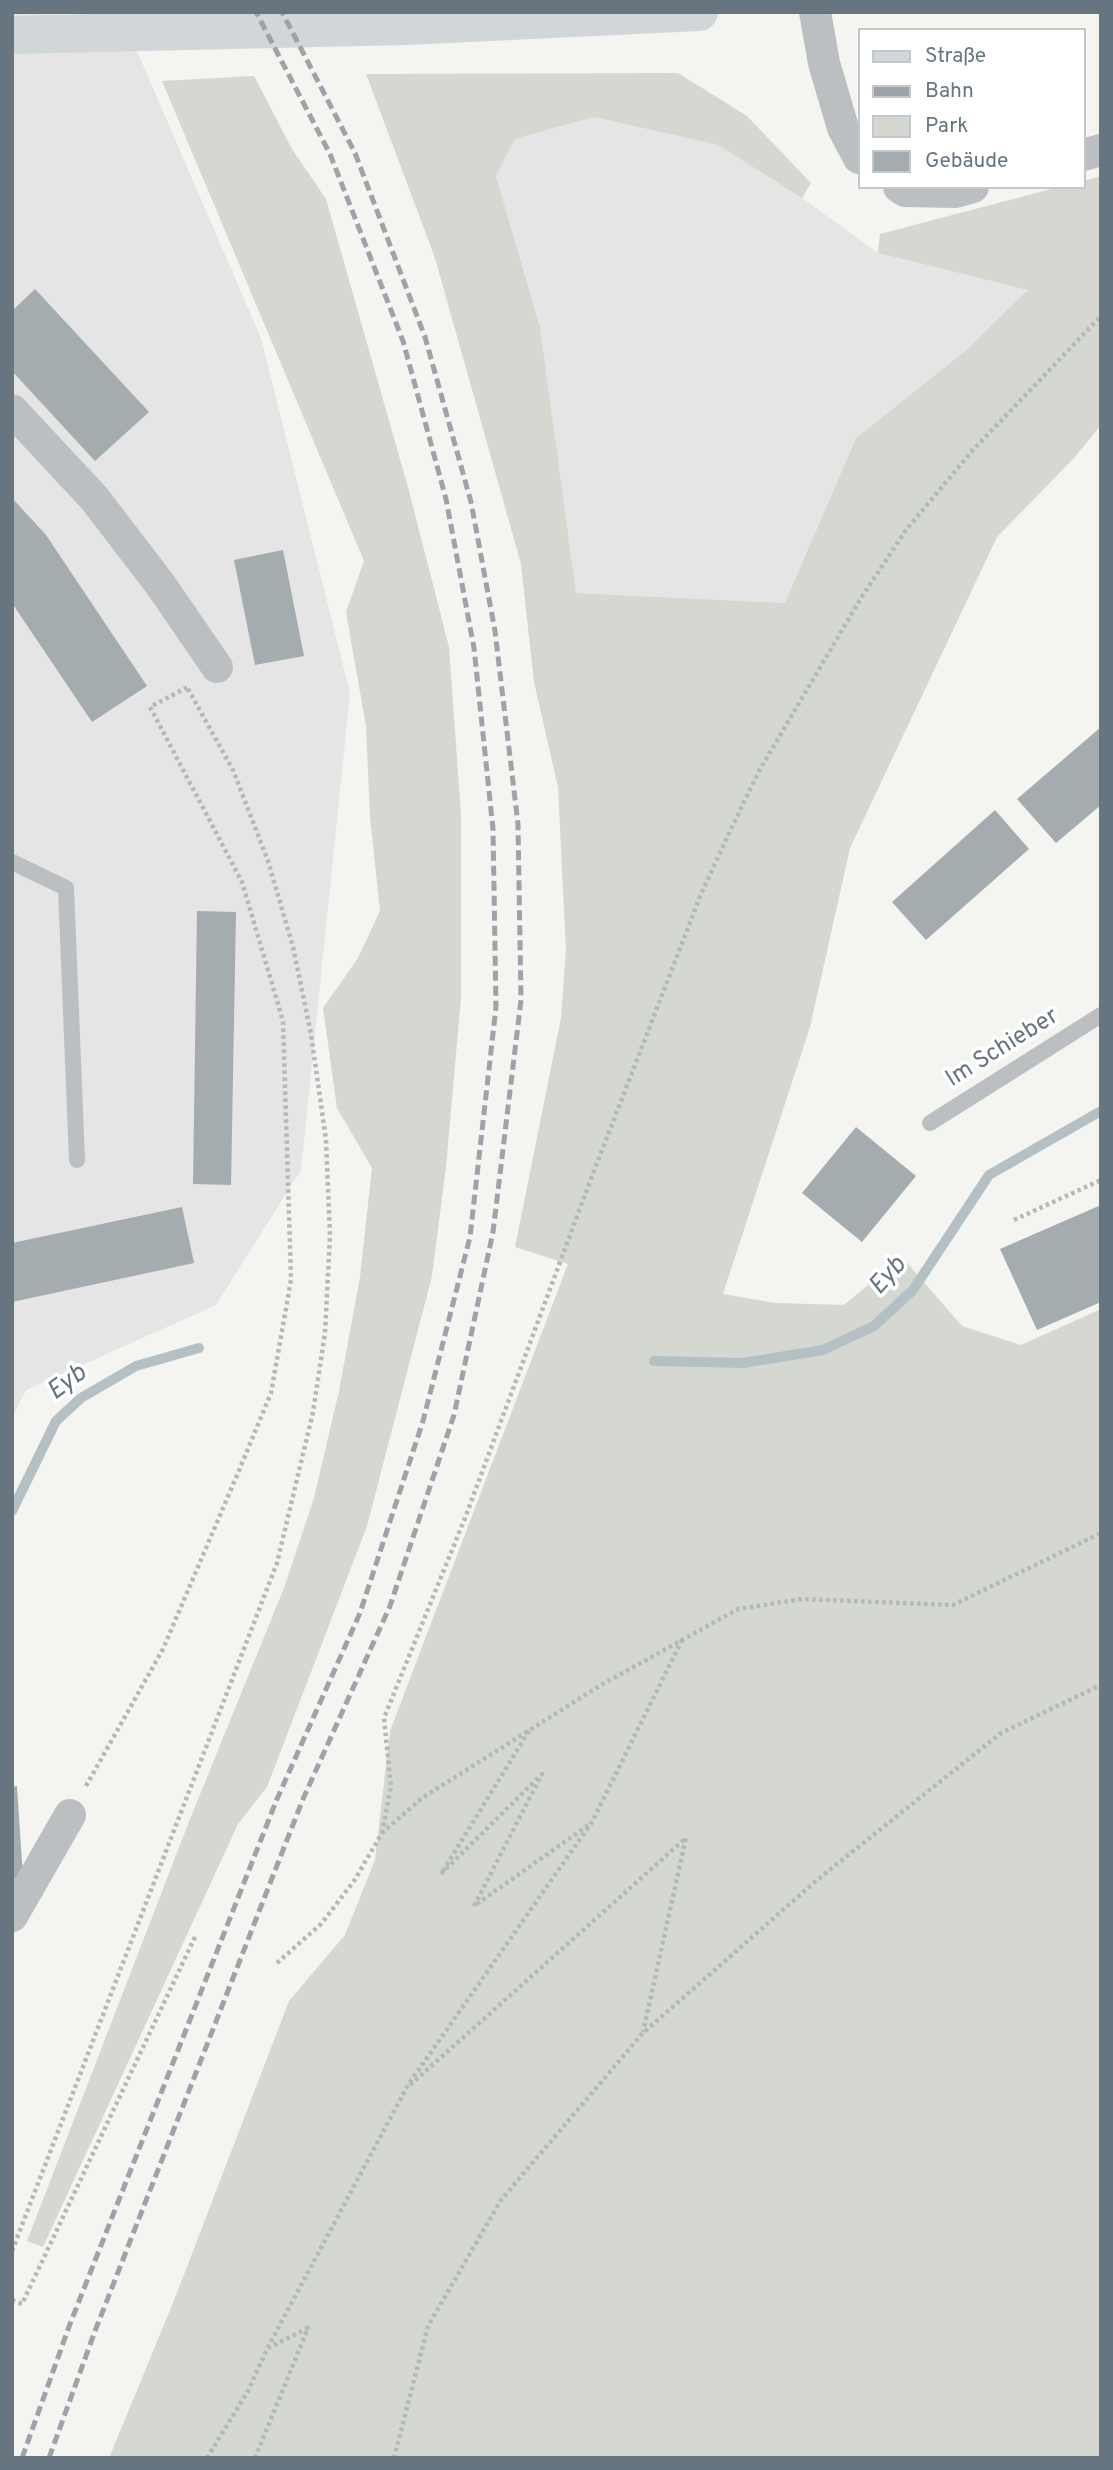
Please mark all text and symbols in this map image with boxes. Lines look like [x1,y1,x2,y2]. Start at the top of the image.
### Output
legend [858,28,1085,189]
text: Straße [925,43,986,70]
text: Bahn [925,78,974,105]
text: Park [925,113,968,140]
text: Gebäude [925,148,1008,175]
street label: Im Schieber [941,1003,1065,1095]
water label: Eyb [864,1251,914,1303]
water label: Eyb [42,1359,94,1409]

